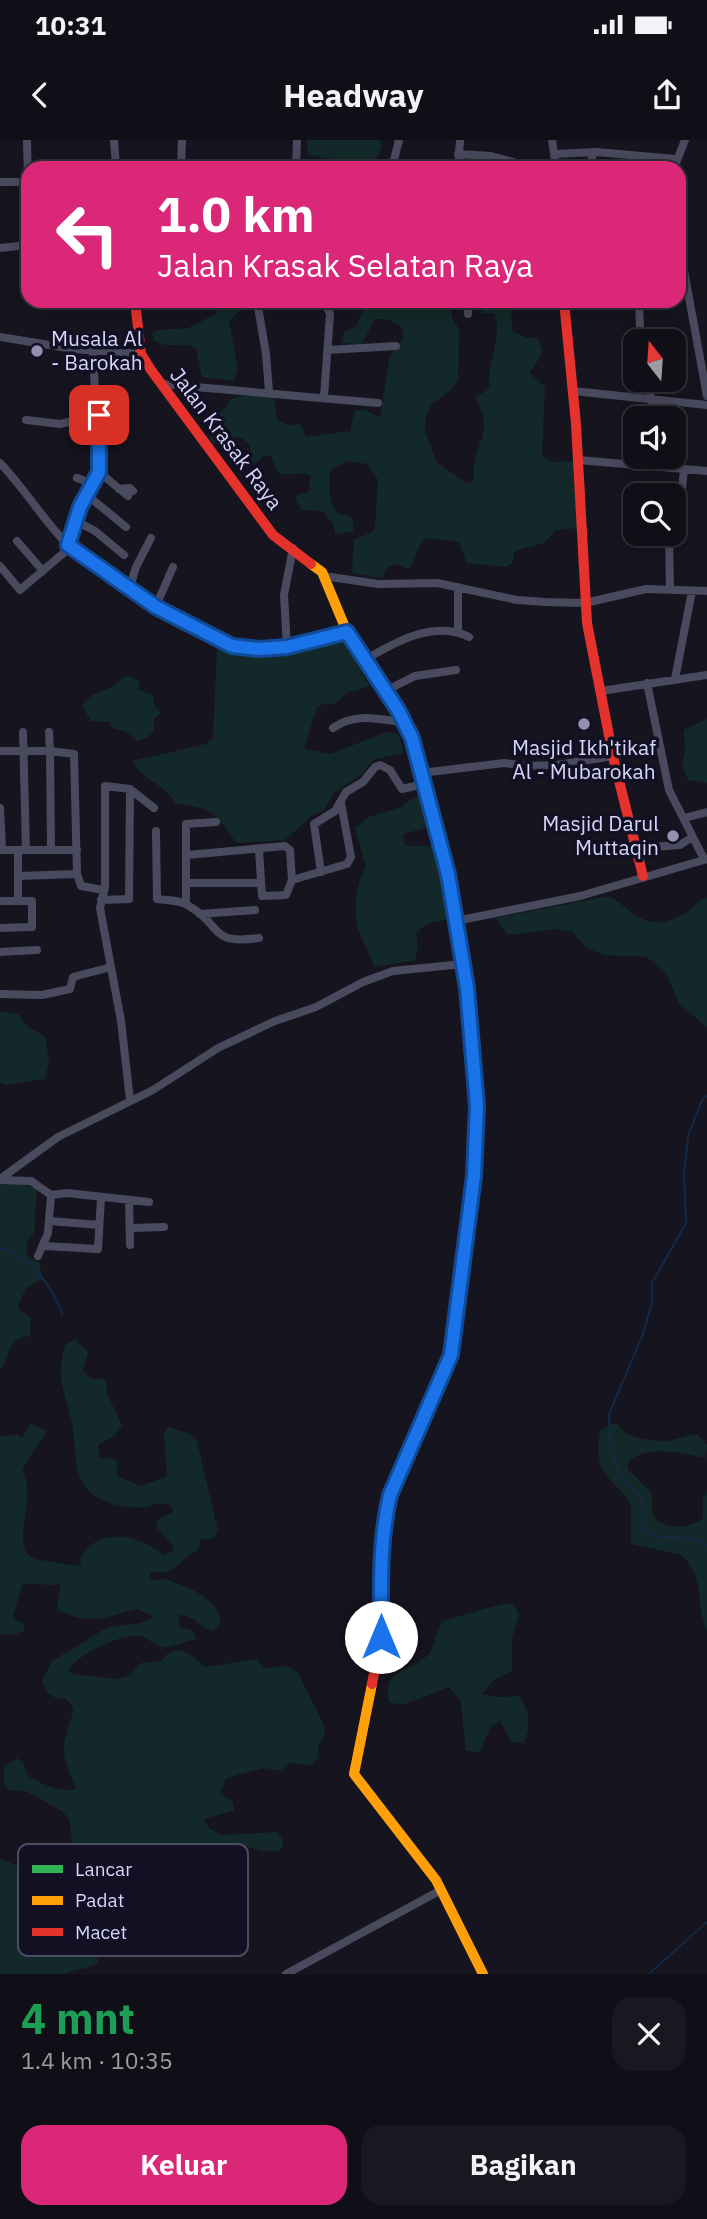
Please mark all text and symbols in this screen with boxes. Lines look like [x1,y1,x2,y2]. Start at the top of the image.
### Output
text: 10:31 [35,8,106,42]
text: Headway [283,74,424,116]
icon: back [21,76,59,114]
icon: share [648,76,686,114]
text: 1.0 km [157,182,315,245]
icon: left [42,189,133,280]
text: Jalan Krasak Selatan Raya [157,244,533,286]
place label: Musala Al - Barokah [51,324,143,376]
north arrow [623,329,686,392]
map controls [623,329,686,546]
marker: Musala Al - Barokah [29,343,45,359]
street label: Jalan Krasak Raya [164,362,289,515]
pin [69,385,129,445]
icon: arrive [80,396,118,434]
button: sound [623,406,686,469]
button: search [623,483,686,546]
marker: Masjid Ikh'tikaf Al - Mubarokah [576,716,592,732]
place label: Masjid Ikh'tikaf Al - Mubarokah [512,733,656,785]
place label: Masjid Darul Muttaqin [542,809,659,861]
marker: Masjid Darul Muttaqin [665,828,681,844]
position arrow [344,1600,418,1674]
legend [18,1844,248,1956]
text: Lancar [75,1857,132,1881]
text: Padat [75,1888,124,1912]
text: Macet [75,1920,127,1944]
text: 4 mnt [21,1991,135,2046]
button: close [612,1997,686,2071]
text: 1.4 km · 10:35 [21,2045,173,2075]
button: Keluar [21,2125,347,2205]
button: Bagikan [361,2125,686,2205]

